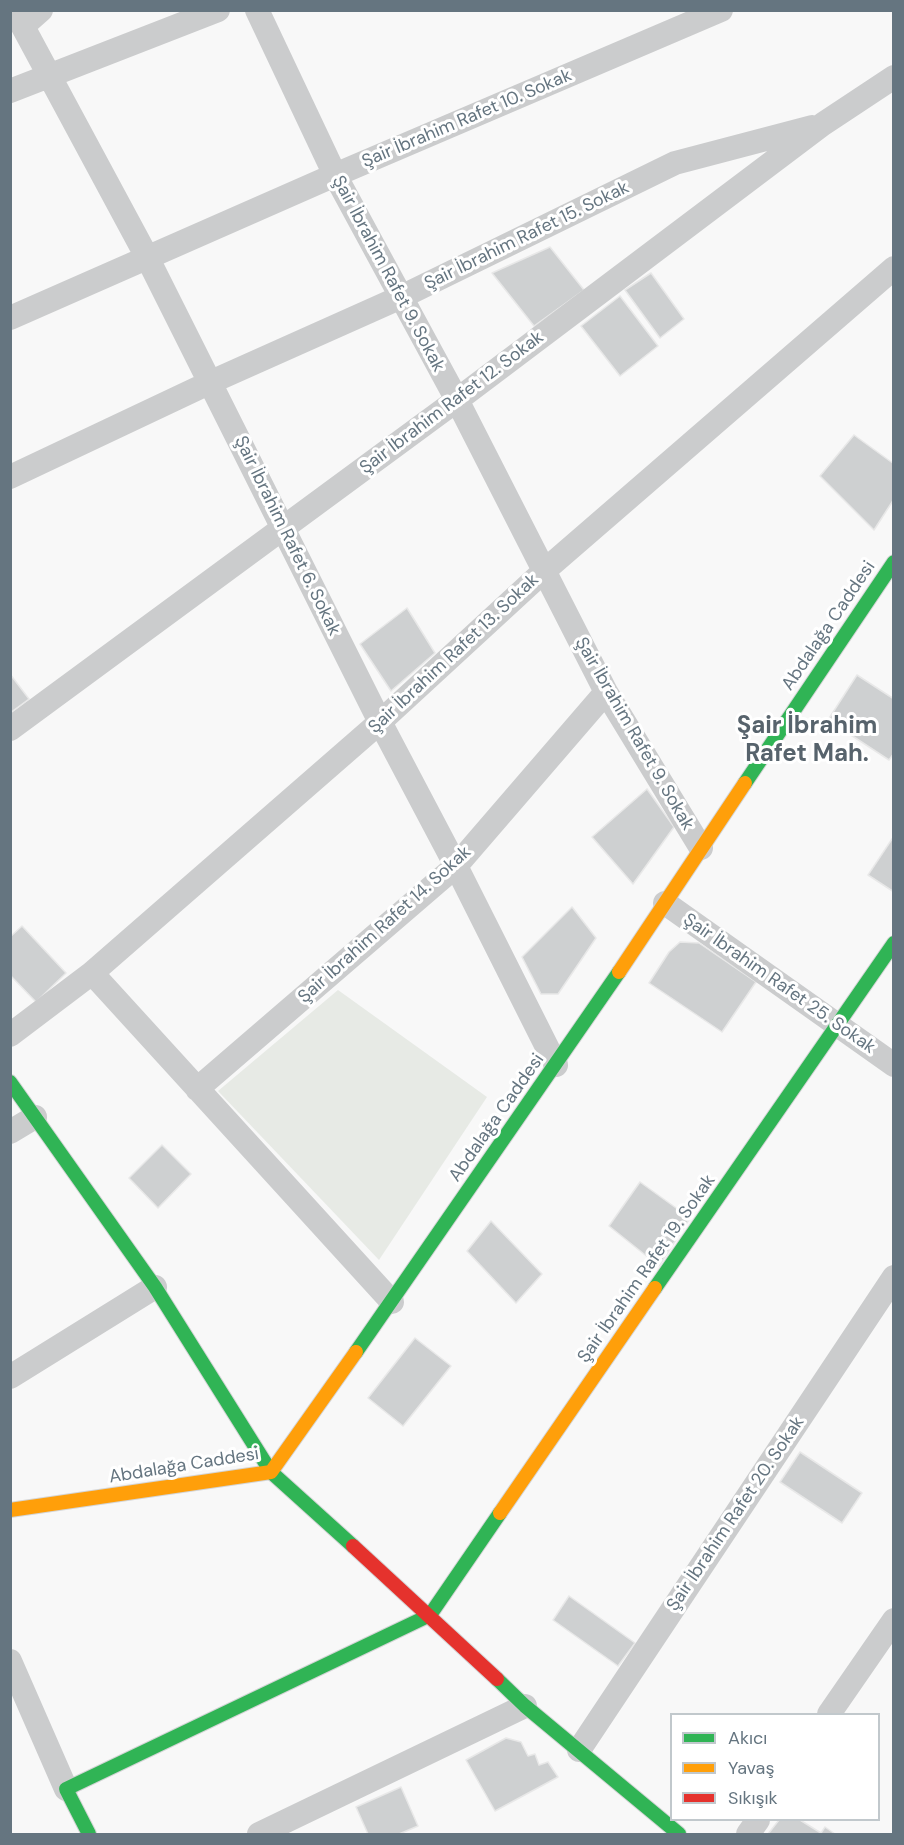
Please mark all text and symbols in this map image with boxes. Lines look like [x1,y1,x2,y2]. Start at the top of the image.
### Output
street label: Şair İbrahim Rafet 10. Sokak [359,65,575,173]
street label: Şair İbrahim Rafet 9. Sokak [327,172,449,376]
street label: Şair İbrahim Rafet 15. Sokak [421,177,633,295]
street label: Şair İbrahim Rafet 12. Sokak [356,327,548,479]
street label: Şair İbrahim Rafet 6. Sokak [229,433,345,639]
street label: Abdalağa Caddesi [778,557,880,695]
street label: Şair İbrahim Rafet 13. Sokak [364,569,544,739]
street label: Şair İbrahim Rafet 9. Sokak [570,634,698,834]
district label: Şair İbrahim Rafet Mah. [737,713,877,769]
street label: Şair İbrahim Rafet 14. Sokak [294,842,476,1008]
street label: Şair İbrahim Rafet 25. Sokak [679,909,879,1059]
street label: Abdalağa Caddesi [445,1050,549,1186]
street label: Şair İbrahim Rafet 19. Sokak [574,1171,720,1367]
street label: Şair İbrahim Rafet 20. Sokak [663,1413,809,1615]
street label: Abdalağa Caddesi [107,1443,261,1489]
legend [670,1713,880,1821]
text: Akıcı [728,1726,767,1750]
text: Yavaş [728,1756,774,1780]
text: Sıkışık [728,1786,778,1810]

